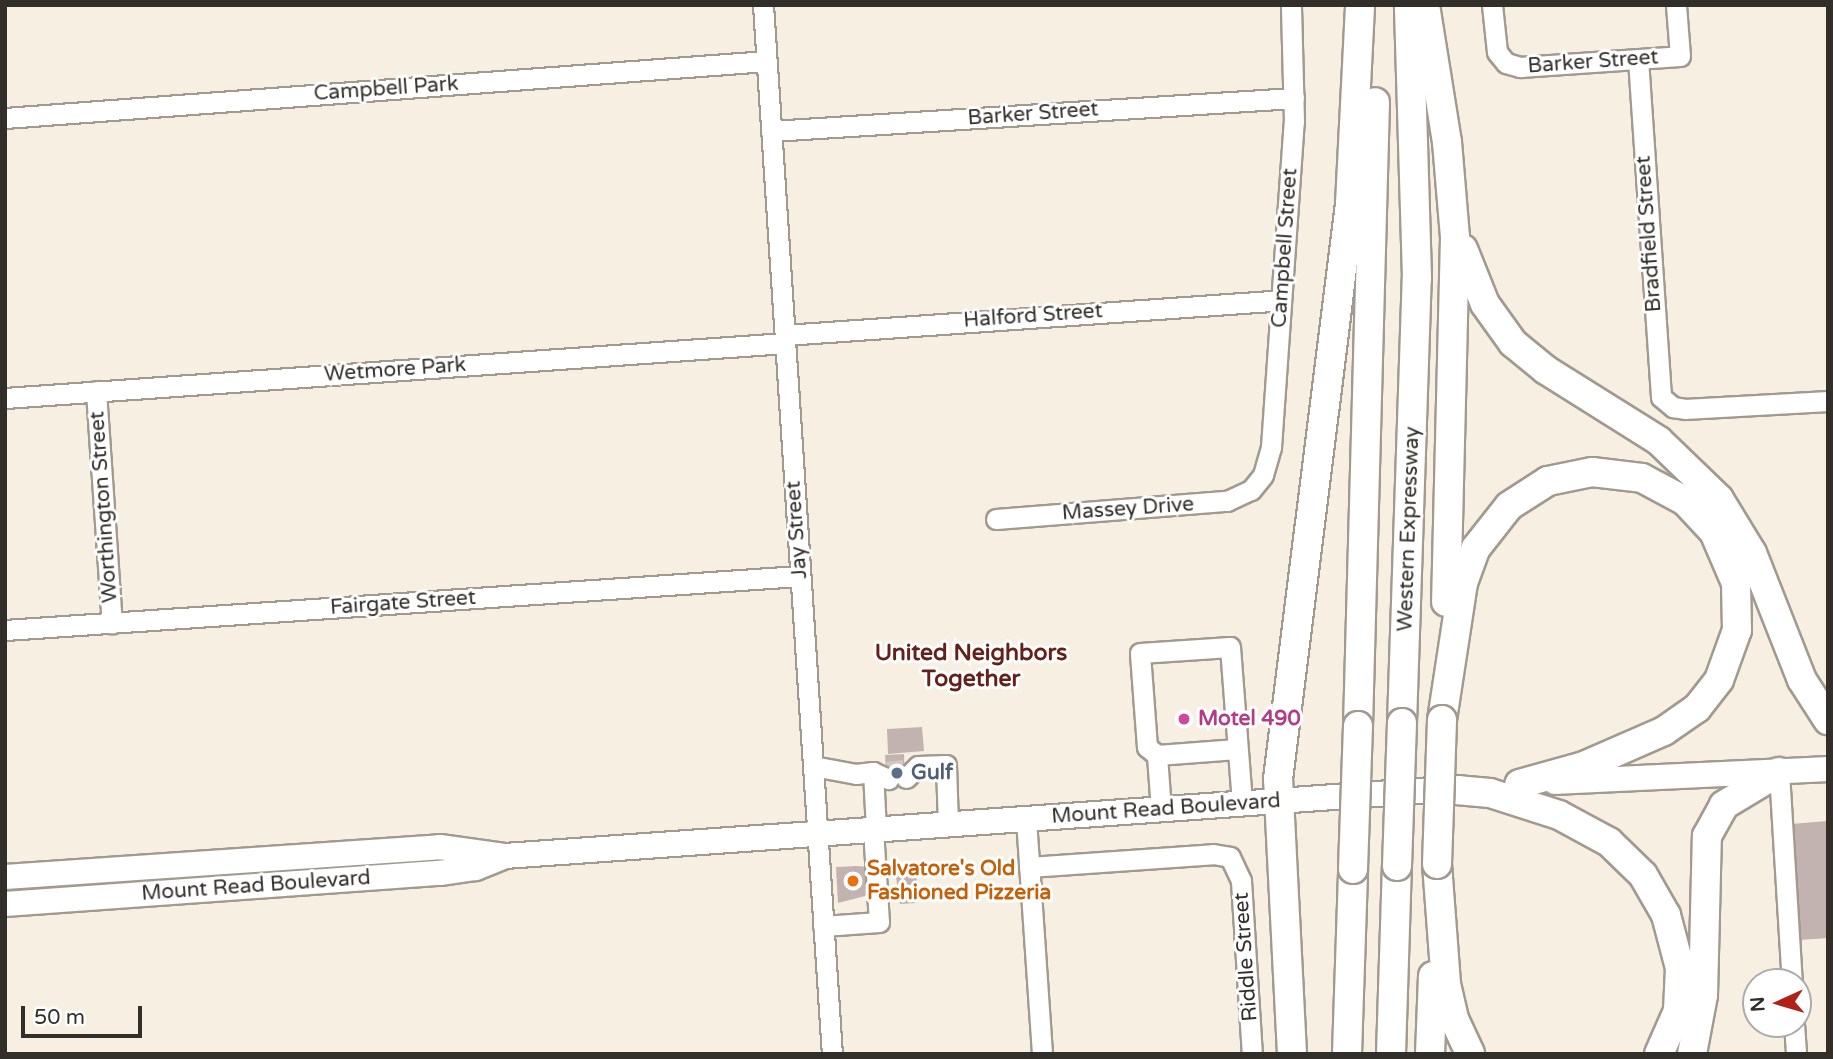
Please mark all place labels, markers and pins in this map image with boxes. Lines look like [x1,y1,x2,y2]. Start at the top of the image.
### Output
place label: Motel 490 [1198,706,1301,732]
marker: Motel 490 [1176,711,1192,727]
place label: Gulf [911,760,953,786]
marker: Gulf [889,765,905,781]
place label: Salvatore's Old Fashioned Pizzeria [867,856,1051,906]
marker: Salvatore's Old Fashioned Pizzeria [845,873,861,889]

